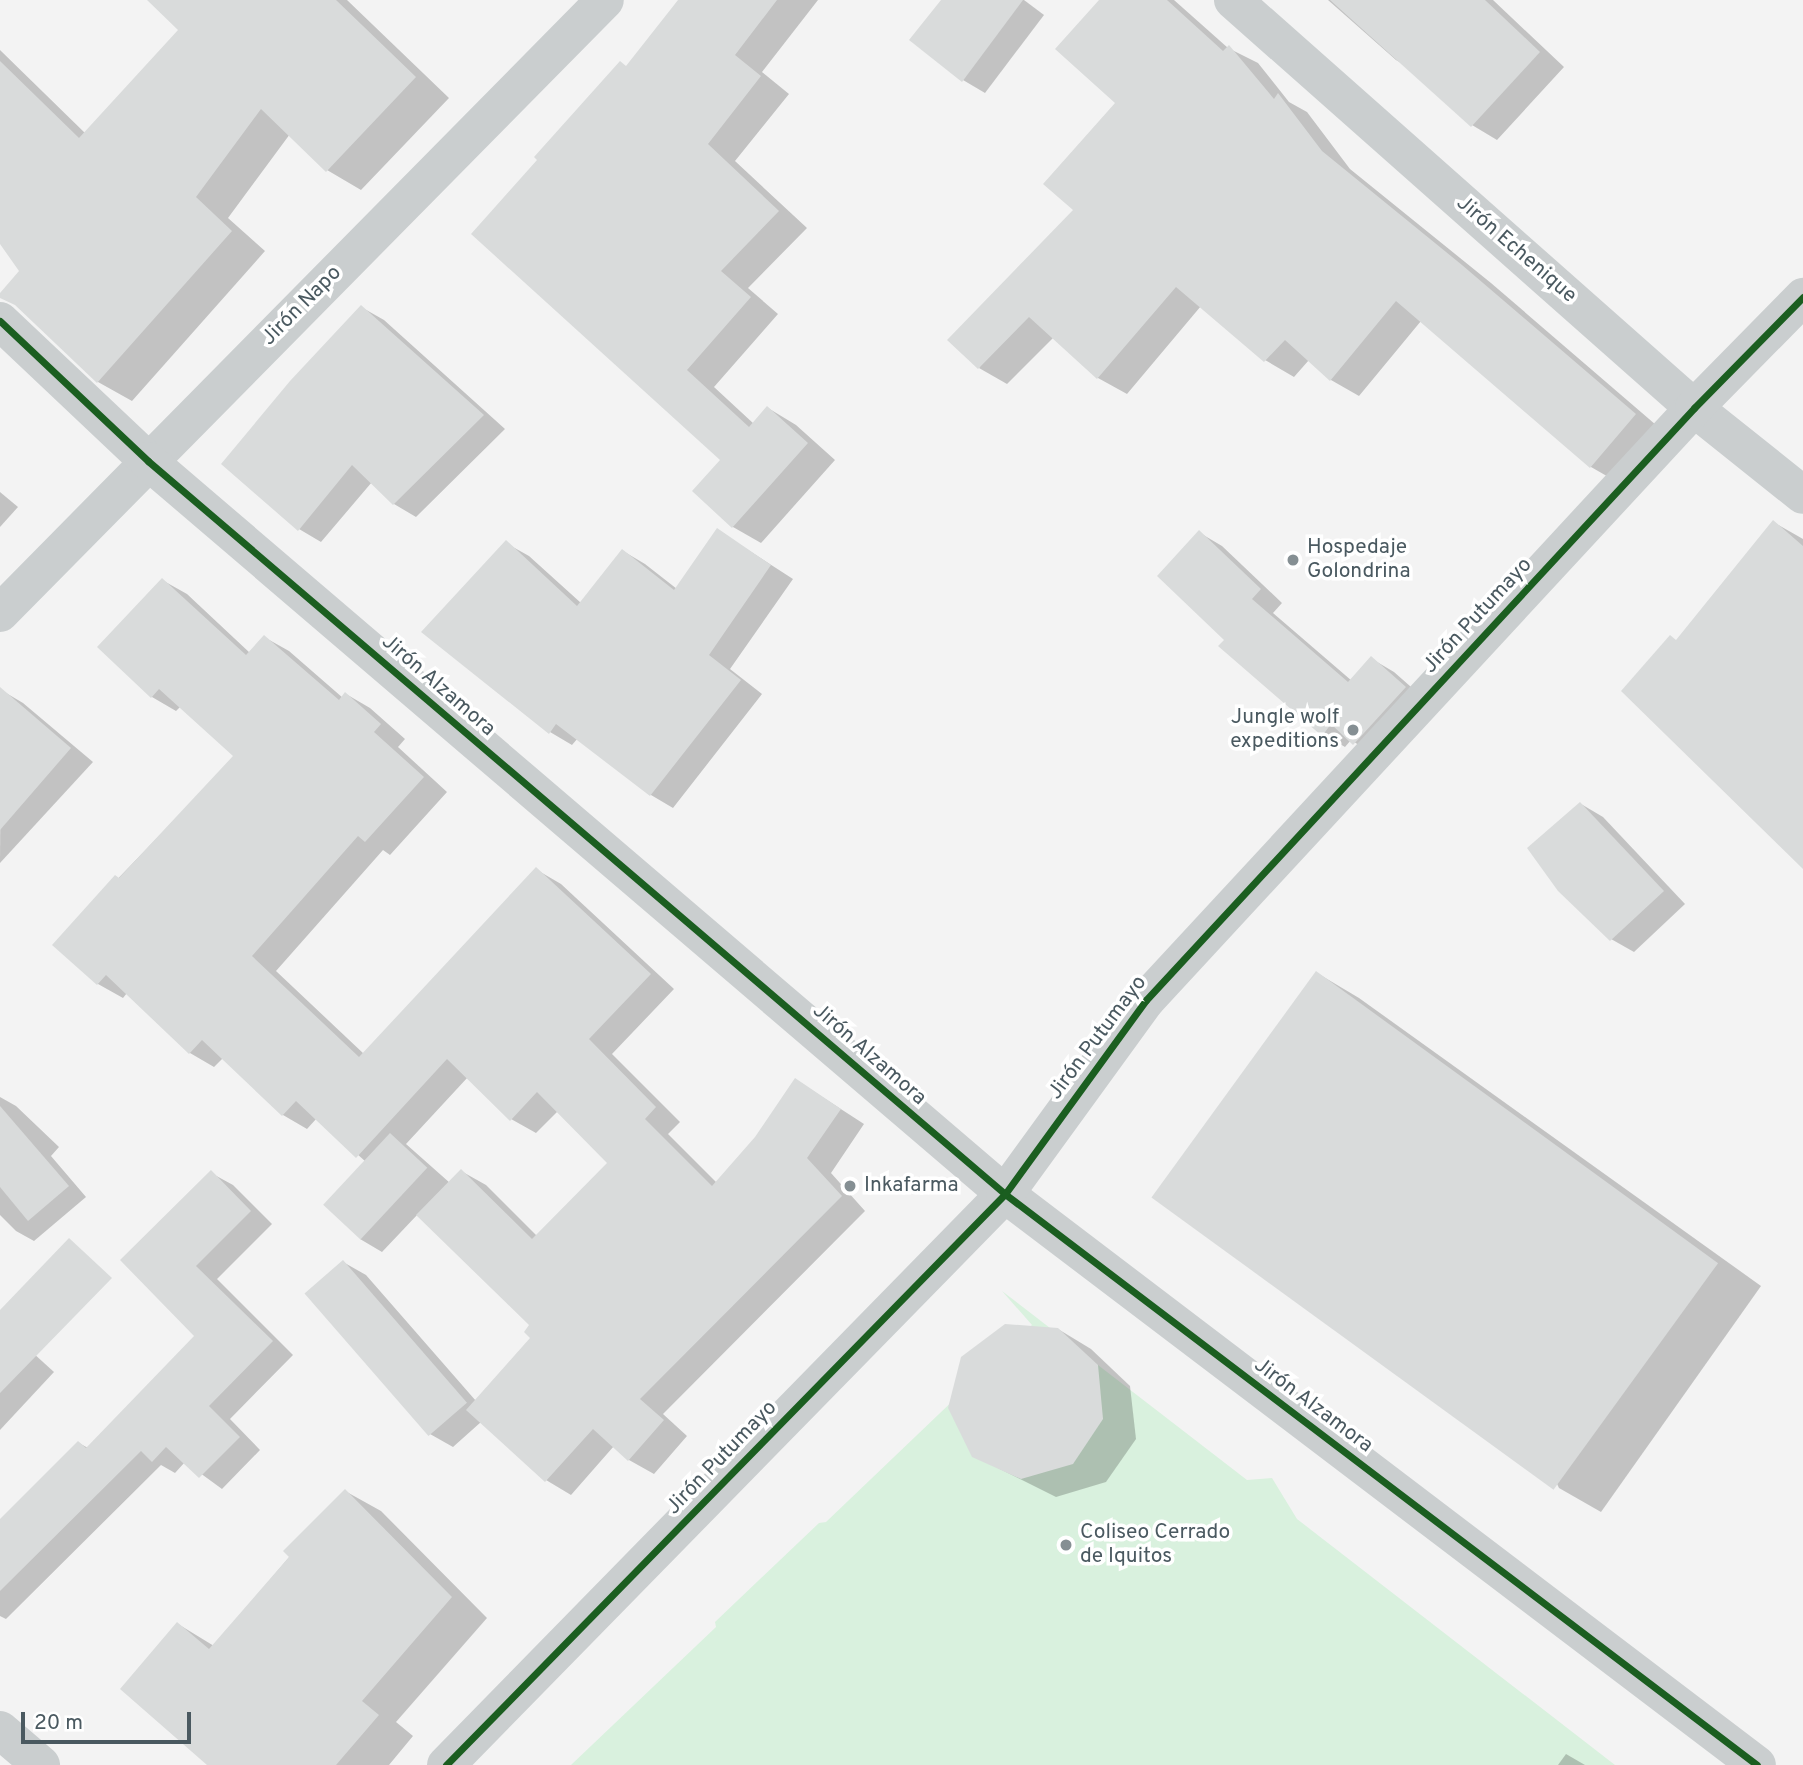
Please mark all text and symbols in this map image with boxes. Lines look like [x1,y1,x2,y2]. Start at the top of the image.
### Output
street label: Jirón Echenique [1451,191,1581,309]
street label: Jirón Napo [257,261,347,351]
place label: Hospedaje Golondrina [1307,535,1411,585]
marker: Hospedaje Golondrina [1285,552,1301,568]
street label: Jirón Putumayo [1418,553,1538,679]
street label: Jirón Alzamora [376,630,500,742]
place label: Jungle wolf expeditions [1230,705,1339,755]
marker: Jungle wolf expeditions [1345,722,1361,738]
street label: Jirón Putumayo [1043,971,1153,1105]
street label: Jirón Alzamora [807,999,931,1111]
place label: Inkafarma [864,1173,959,1199]
marker: Inkafarma [842,1178,858,1194]
street label: Jirón Alzamora [1248,1353,1378,1459]
street label: Jirón Putumayo [661,1396,783,1520]
place label: Coliseo Cerrado de Iquitos [1080,1520,1230,1570]
marker: Coliseo Cerrado de Iquitos [1058,1537,1074,1553]
scale bar [24,1698,194,1742]
text: 20 m [34,1710,83,1737]

